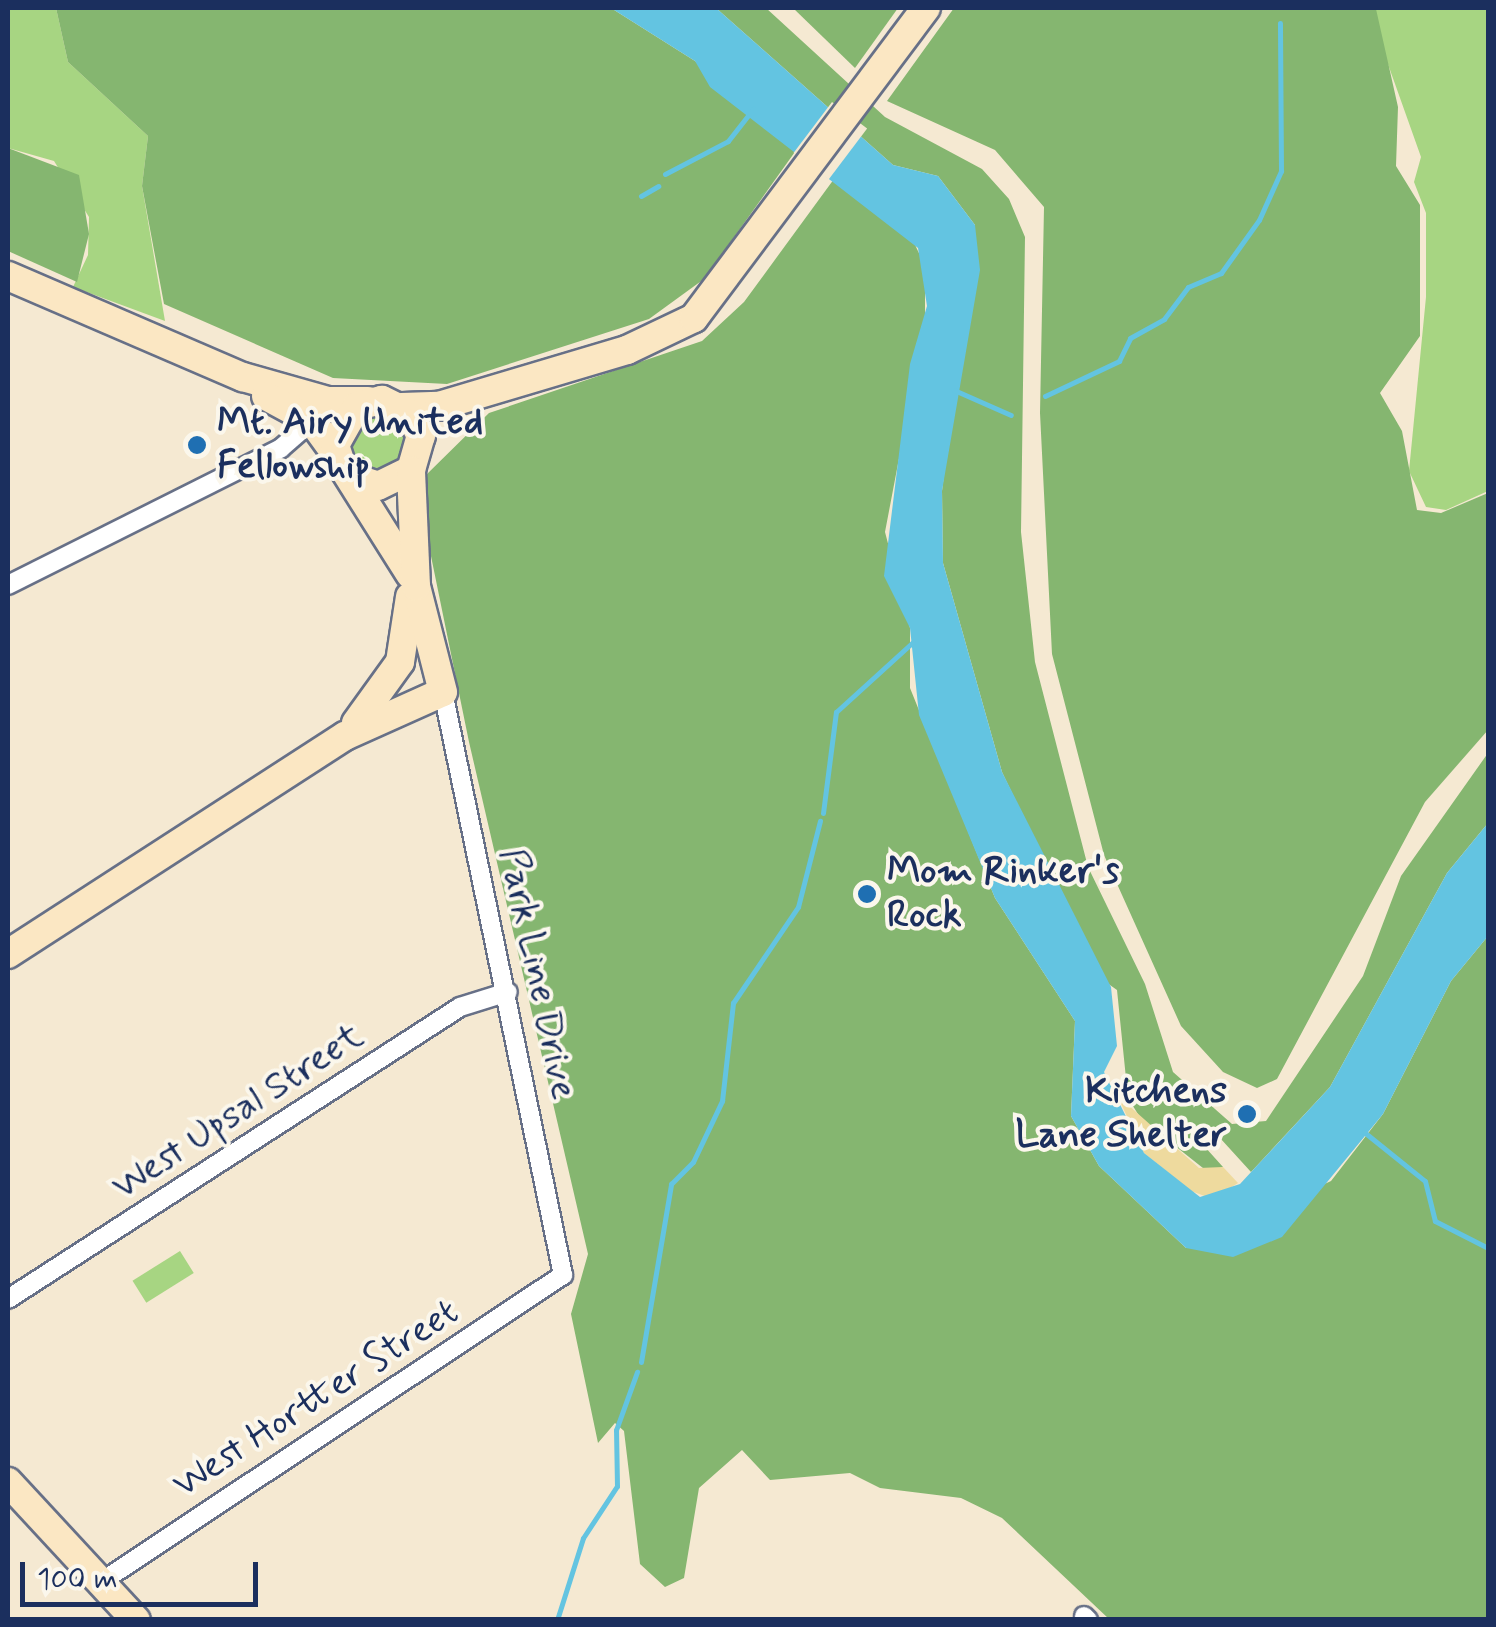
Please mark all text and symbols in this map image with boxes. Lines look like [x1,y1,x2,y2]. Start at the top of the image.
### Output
place label: Mt. Airy United Fellowship [217,400,467,489]
marker: Mt. Airy United Fellowship [186,434,208,456]
street label: Park Line Drive [489,847,585,1101]
place label: Mom Rinker's Rock [887,849,1112,938]
marker: Mom Rinker's Rock [856,883,878,905]
street label: West Upsal Street [104,1014,372,1210]
place label: Kitchens Lane Shelter [1013,1069,1227,1158]
marker: Kitchens Lane Shelter [1236,1103,1258,1125]
street label: West Hortter Street [162,1288,470,1510]
scale bar [25,1542,262,1604]
text: 100 m [37,1560,118,1599]

